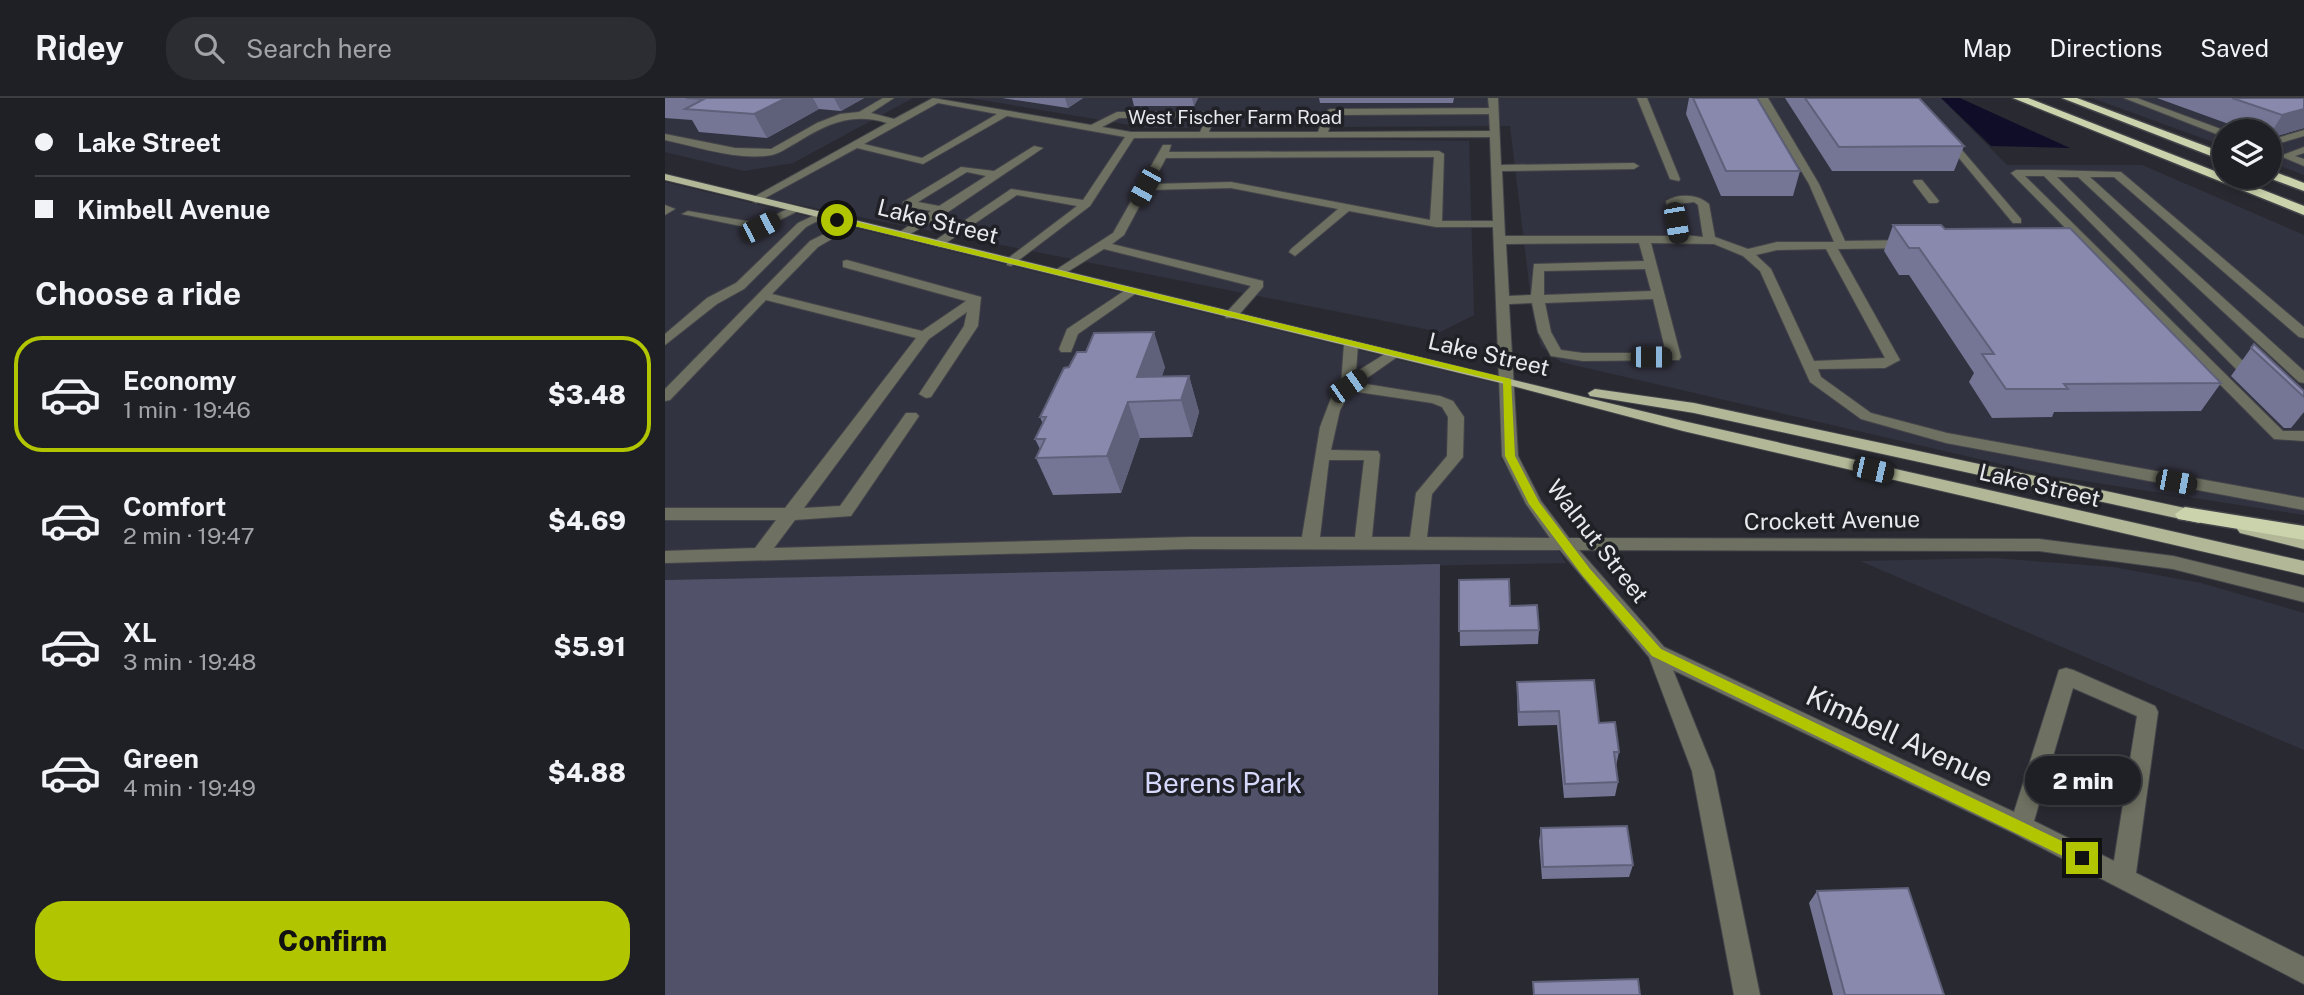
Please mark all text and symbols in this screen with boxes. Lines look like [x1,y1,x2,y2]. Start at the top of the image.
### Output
search box [166,17,656,80]
text: Ridey [35,29,124,67]
icon: search [190,29,228,67]
text: Search here [246,33,392,64]
text: Map [1963,34,2012,62]
text: Directions [2050,34,2162,62]
text: Saved [2200,34,2269,62]
street label: West Fischer Farm Road [1128,106,1342,128]
map controls [2212,119,2282,189]
button: layers [2212,119,2282,189]
text: Lake Street [77,127,221,158]
car [1126,164,1165,210]
street label: Lake Street [875,193,1001,249]
text: Kimbell Avenue [77,194,270,225]
car [1663,200,1690,246]
route start [821,204,853,236]
car [737,208,784,246]
text: Choose a ride [35,275,241,312]
street label: Lake Street [1426,327,1552,381]
car [1631,347,1673,368]
icon: car [39,363,102,426]
text: Economy [123,365,236,396]
car [1325,365,1372,407]
text: $3.48 [548,379,626,410]
text: 1 min · 19:46 [123,396,251,423]
car [1851,455,1896,485]
street label: Lake Street [1977,458,2103,512]
car [2154,468,2199,496]
street label: Walnut Street [1542,474,1654,608]
icon: car [39,489,102,552]
text: Comfort [123,491,226,522]
text: $4.69 [548,505,626,536]
street label: Crockett Avenue [1744,505,1920,535]
text: 2 min · 19:47 [123,522,255,549]
icon: car [39,615,102,678]
text: XL [123,617,157,648]
text: $5.91 [554,631,626,662]
text: 3 min · 19:48 [123,648,257,675]
street label: Kimbell Avenue [1801,678,1999,794]
icon: car [39,741,102,804]
text: Green [123,743,199,774]
callout: 2 min [2024,756,2140,806]
text: $4.88 [548,757,626,788]
park label: Berens Park [1144,766,1302,799]
text: 2 min [2052,767,2114,794]
text: 4 min · 19:49 [123,774,256,801]
route end [2066,842,2098,874]
button: Confirm [35,901,630,981]

